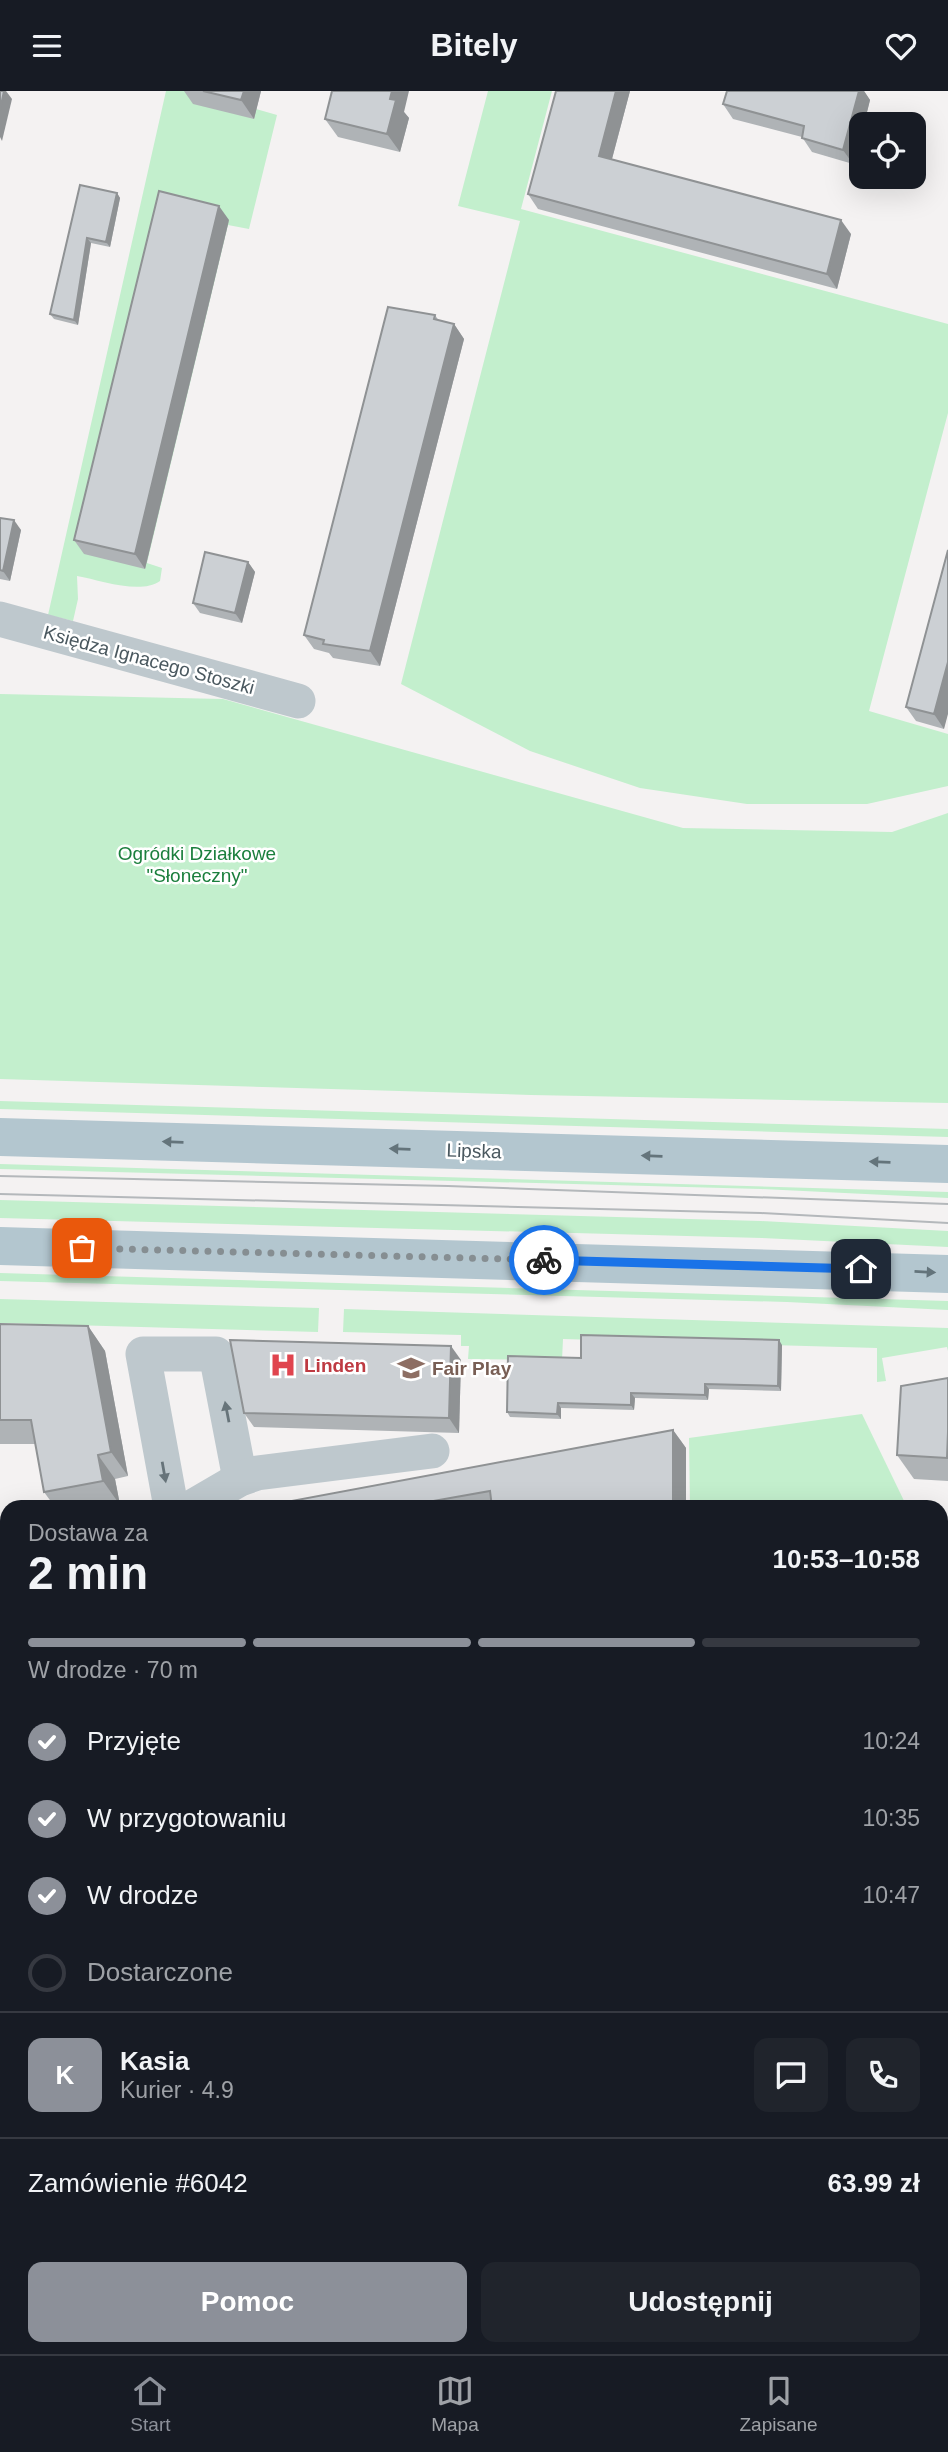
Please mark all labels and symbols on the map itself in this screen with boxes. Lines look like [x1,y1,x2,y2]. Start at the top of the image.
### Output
street label: Księdza Ignacego Stoszki [41,622,257,698]
park label: Ogródki Działkowe "Słoneczny" [118,843,276,886]
one-way arrow [162,1137,184,1148]
street label: Lipska [446,1140,502,1162]
one-way arrow [389,1143,411,1154]
one-way arrow [641,1150,663,1162]
one-way arrow [869,1157,891,1168]
pin [52,1218,112,1278]
courier [509,1225,579,1295]
pin [831,1239,891,1299]
one-way arrow [915,1267,937,1278]
hospital icon: Linden [268,1350,298,1380]
school or university icon: Fair Play [396,1353,426,1383]
place label: Linden [304,1355,366,1376]
place label: Fair Play [432,1358,512,1379]
one-way arrow [221,1401,232,1423]
one-way arrow [159,1461,170,1483]

